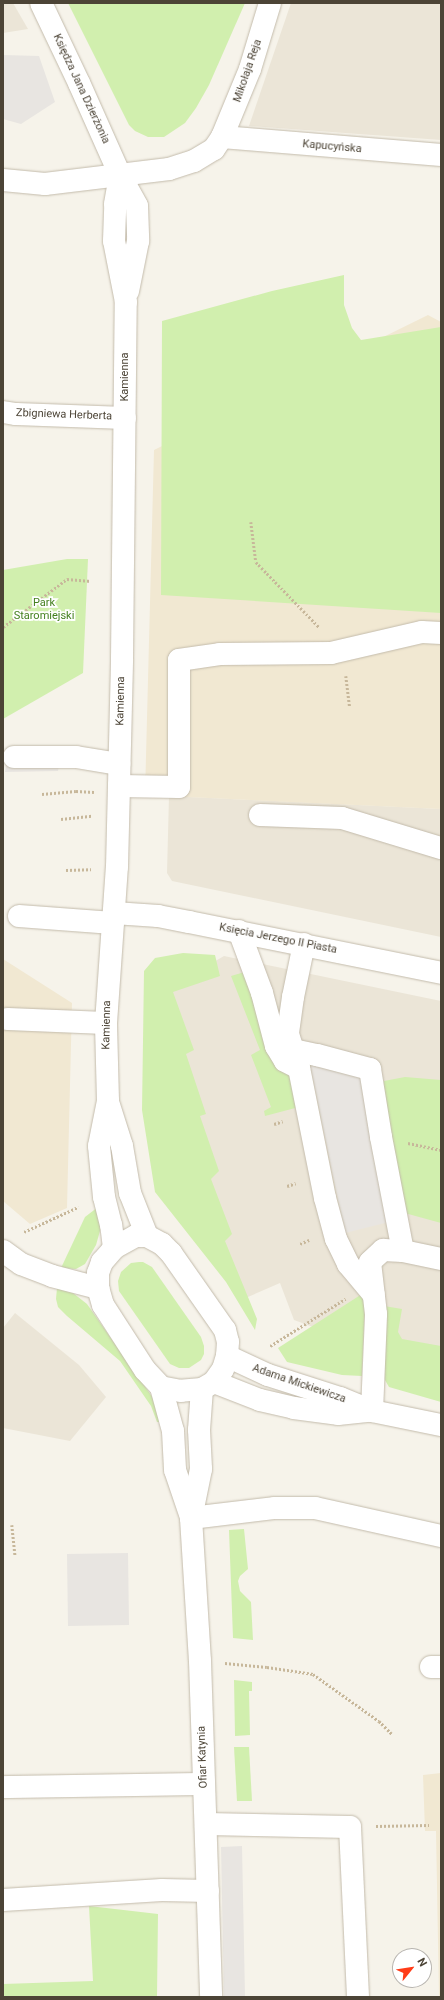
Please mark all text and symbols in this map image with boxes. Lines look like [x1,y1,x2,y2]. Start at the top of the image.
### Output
street label: Księdza Jana Dzierżonia [50,32,112,146]
street label: Mikołaja Reja [231,38,265,104]
street label: Kapucyńska [302,138,362,156]
street label: Kamienna [118,352,132,402]
street label: Zbigniewa Herberta [16,407,112,423]
park label: Park Staromiejski [14,597,74,623]
street label: Kamienna [114,676,128,726]
street label: Księcia Jerzego II Piasta [218,921,338,957]
street label: Kamienna [100,1000,114,1050]
street label: Adama Mickiewicza [251,1362,347,1406]
street label: Ofiar Katynia [195,1726,211,1788]
north arrow [392,1948,432,1988]
text: N [414,1956,430,1969]

